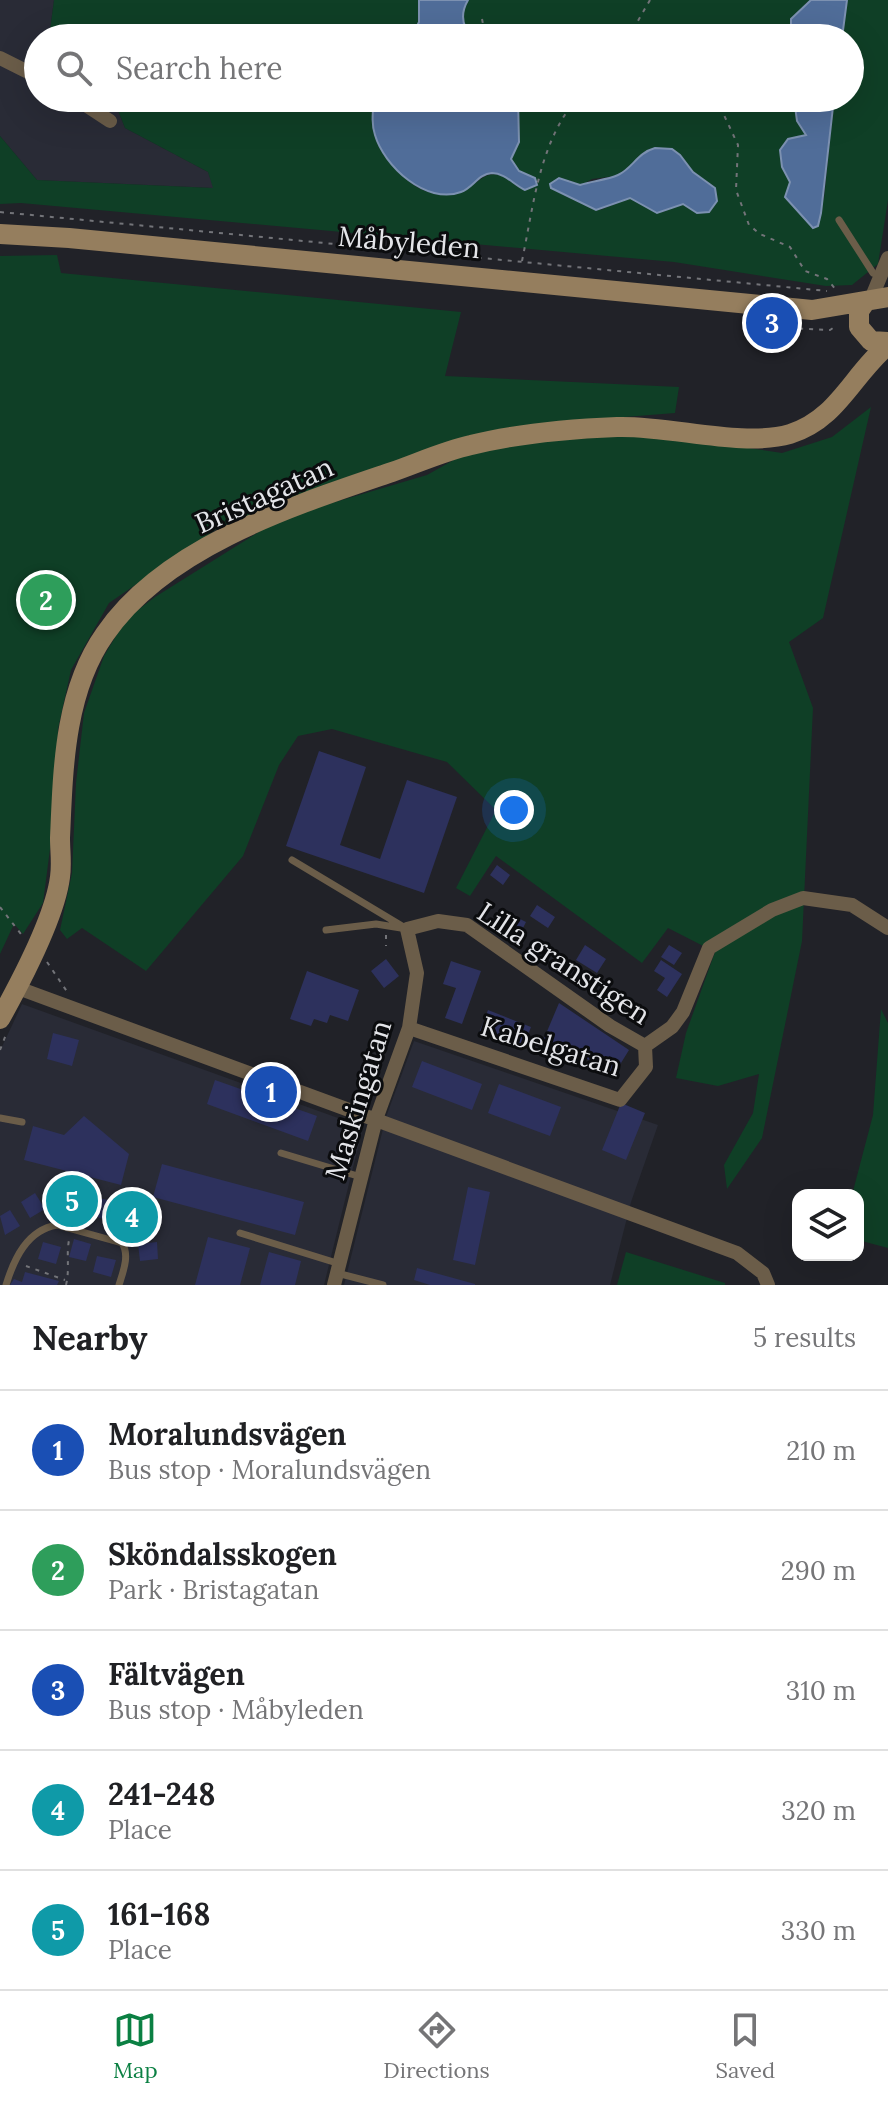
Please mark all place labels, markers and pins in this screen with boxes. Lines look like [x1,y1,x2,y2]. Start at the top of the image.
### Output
pin: 3 [746,293,798,353]
pin: 2 [20,570,72,630]
pin: 1 [245,1062,297,1122]
pin: 5 [46,1171,98,1231]
pin: 4 [106,1187,158,1247]

